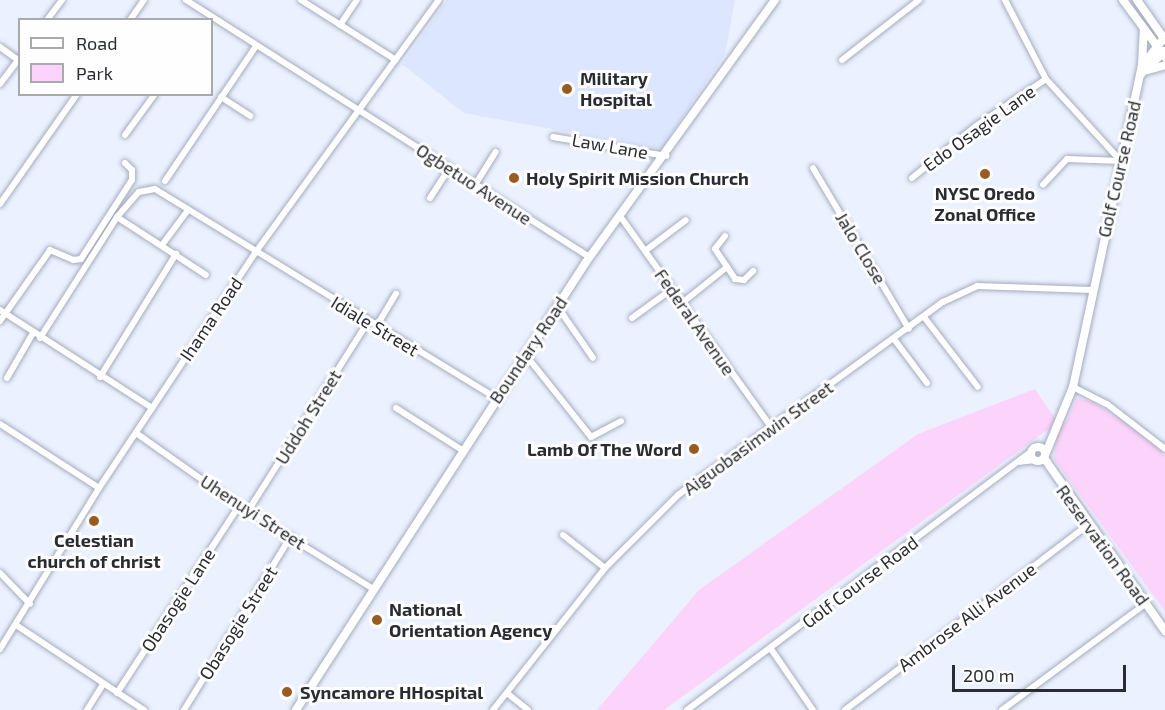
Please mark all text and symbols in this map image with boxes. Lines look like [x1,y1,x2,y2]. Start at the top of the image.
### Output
legend [18,18,213,96]
text: Road [76,32,117,54]
text: Park [76,62,113,84]
place label: Military Hospital [580,68,652,110]
marker: Military Hospital [558,80,576,98]
street label: Edo Osagie Lane [919,80,1039,176]
street label: Golf Course Road [1093,98,1145,240]
street label: Law Lane [570,129,650,163]
street label: Ogbetuo Avenue [412,139,536,229]
place label: Holy Spirit Mission Church [526,167,749,189]
marker: NYSC Oredo Zonal Office [978,167,992,181]
marker: Holy Spirit Mission Church [507,171,521,185]
place label: NYSC Oredo Zonal Office [934,183,1036,226]
street label: Jalo Close [831,208,891,288]
street label: Federal Avenue [650,264,740,380]
street label: Ihama Road [175,273,247,365]
street label: Idiale Street [327,291,423,361]
street label: Boundary Road [484,292,572,408]
street label: Uddoh Street [270,366,346,468]
street label: Aiguobasimwin Street [679,377,837,499]
place label: Lamb Of The Word [526,438,682,460]
marker: Lamb Of The Word [687,442,701,456]
street label: Uhenuyi Street [196,470,310,554]
street label: Reservation Road [1052,481,1154,609]
marker: Celestian church of christ [87,514,101,528]
place label: Celestian church of christ [27,530,161,572]
street label: Golf Course Road [798,531,922,633]
street label: Obasogie Lane [137,544,219,656]
street label: Ambrose Alli Avenue [893,558,1041,676]
street label: Obasogie Street [194,562,282,684]
place label: National Orientation Agency [389,599,553,642]
marker: National Orientation Agency [370,613,384,627]
scale bar [955,653,1129,691]
text: 200 m [963,664,1015,686]
place label: Syncamore HHospital [300,681,483,703]
marker: Syncamore HHospital [278,683,296,701]

